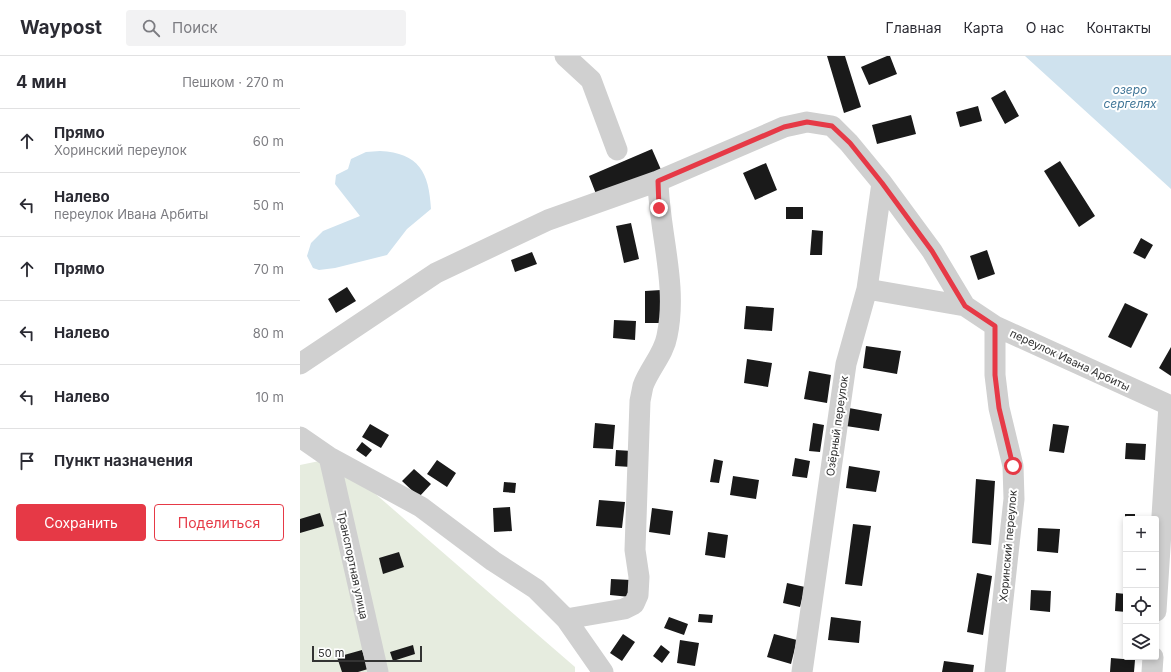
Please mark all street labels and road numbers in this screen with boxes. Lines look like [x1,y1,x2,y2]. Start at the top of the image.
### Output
street label: переулок Ивана Арбиты [1008,326,1132,394]
street label: Озёрный переулок [823,375,851,477]
street label: Хоринский переулок [996,489,1020,603]
street label: Транспортная улица [335,509,371,621]

